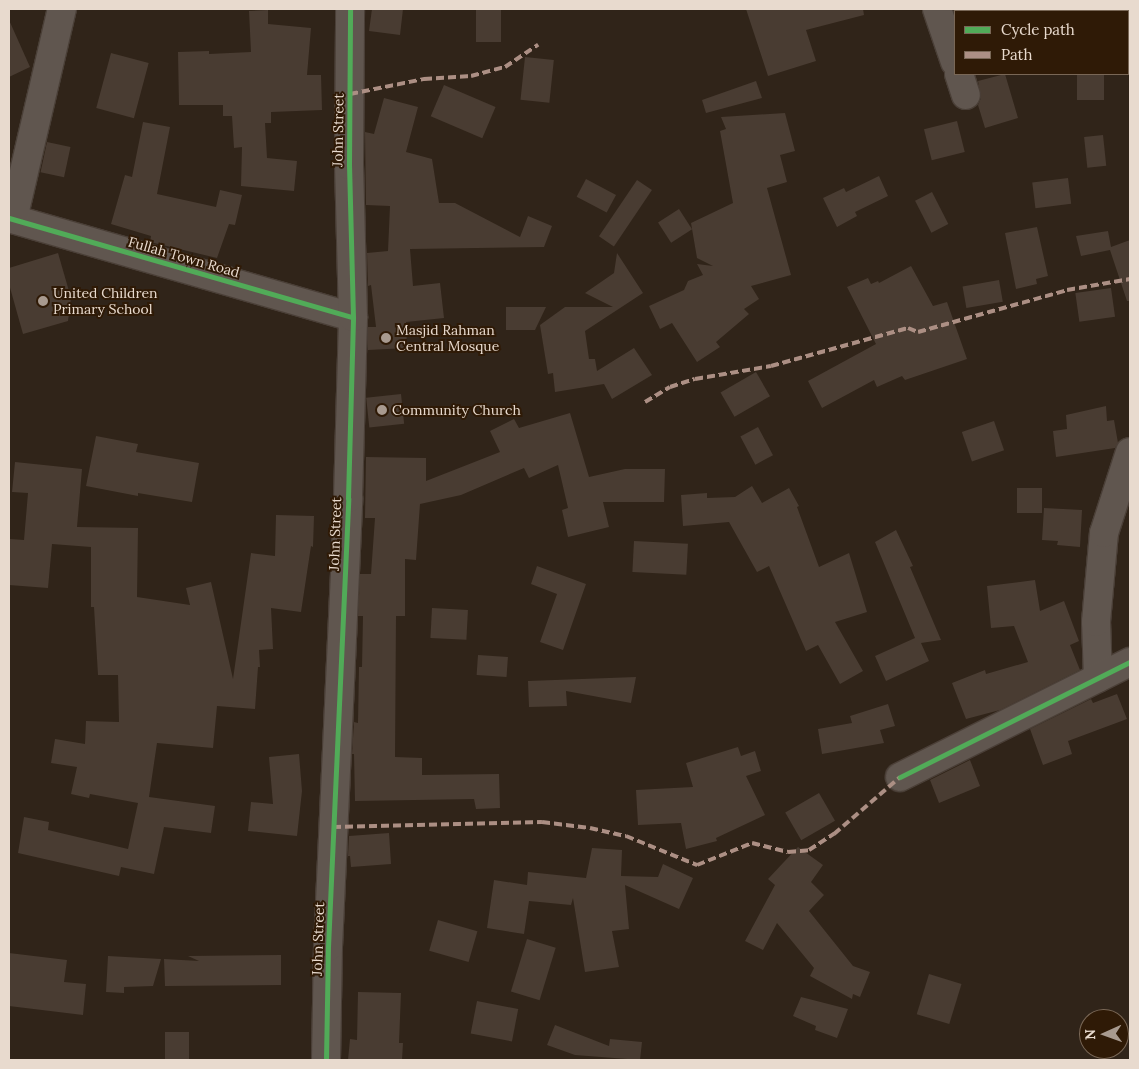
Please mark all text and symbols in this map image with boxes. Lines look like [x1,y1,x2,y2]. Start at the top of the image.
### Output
legend [954,10,1129,75]
text: Cycle path [1001,20,1075,39]
text: Path [1001,45,1032,64]
street label: John Street [329,93,347,167]
street label: Fullah Town Road [126,233,242,281]
place label: United Children Primary School [53,285,158,318]
marker: United Children Primary School [37,295,49,307]
place label: Masjid Rahman Central Mosque [396,322,499,354]
marker: Masjid Rahman Central Mosque [380,332,392,344]
place label: Community Church [392,402,521,418]
marker: Community Church [376,404,388,416]
street label: John Street [325,497,345,571]
street label: John Street [308,902,328,976]
north arrow [1079,1009,1129,1059]
text: N [1081,1029,1099,1040]

